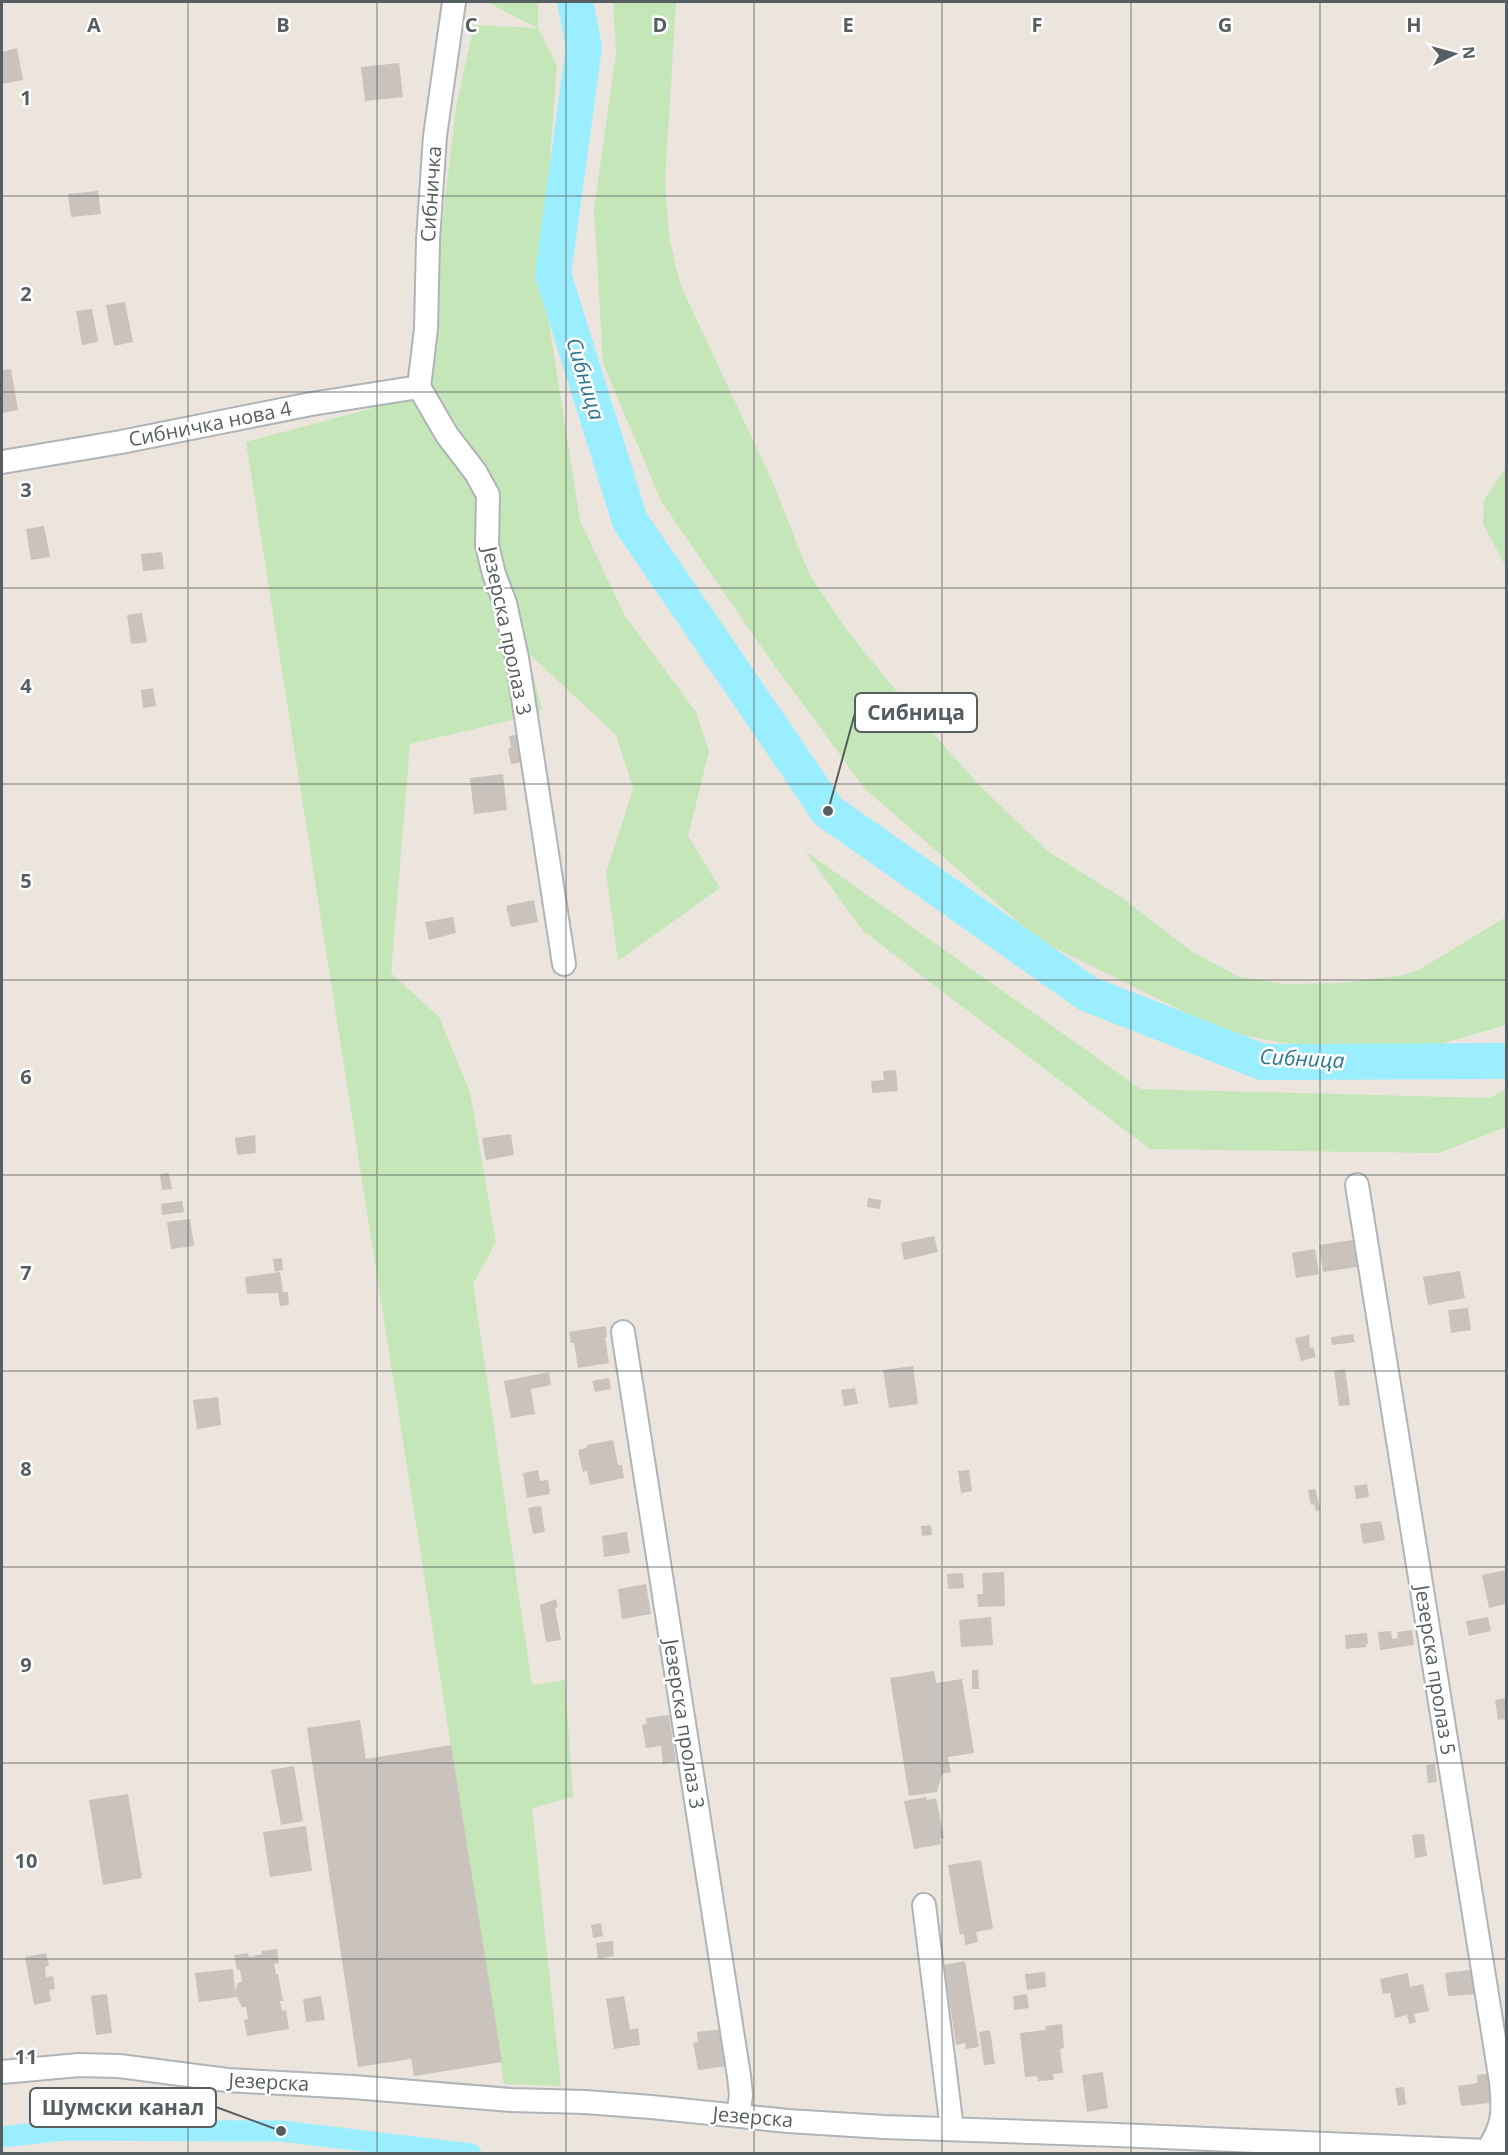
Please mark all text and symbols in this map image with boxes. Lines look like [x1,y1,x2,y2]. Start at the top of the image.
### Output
text: A [87,11,101,38]
text: B [276,11,290,38]
text: C [465,11,478,38]
text: D [653,11,667,38]
text: E [842,11,854,38]
text: F [1032,11,1042,38]
text: G [1218,11,1232,38]
text: H [1406,11,1422,38]
north arrow [1424,24,1484,84]
text: N [1457,45,1480,60]
text: 1 [20,84,32,111]
street label: Сибничка [414,145,447,243]
text: 2 [20,280,32,307]
water label: Сибница [560,334,612,423]
street label: Сибничка нова 4 [126,394,294,453]
text: 3 [20,476,32,503]
street label: Језерска пролаз 3 [476,542,539,718]
text: 4 [20,672,32,699]
callout: Сибница [855,693,977,732]
text: Сибница [867,698,965,726]
text: 5 [20,867,32,894]
water label: Сибница [1259,1042,1345,1074]
text: 6 [20,1063,32,1090]
text: 7 [20,1259,32,1286]
text: 8 [20,1455,32,1482]
street label: Језерска пролаз 5 [1408,1581,1462,1757]
street label: Језерска пролаз 3 [657,1635,711,1811]
text: 9 [20,1651,32,1678]
text: 10 [15,1847,37,1874]
text: 11 [15,2043,37,2070]
street label: Језерска [226,2066,310,2097]
callout: Шумски канал [30,2088,216,2127]
text: Шумски канал [42,2093,204,2121]
street label: Језерска [710,2099,794,2133]

